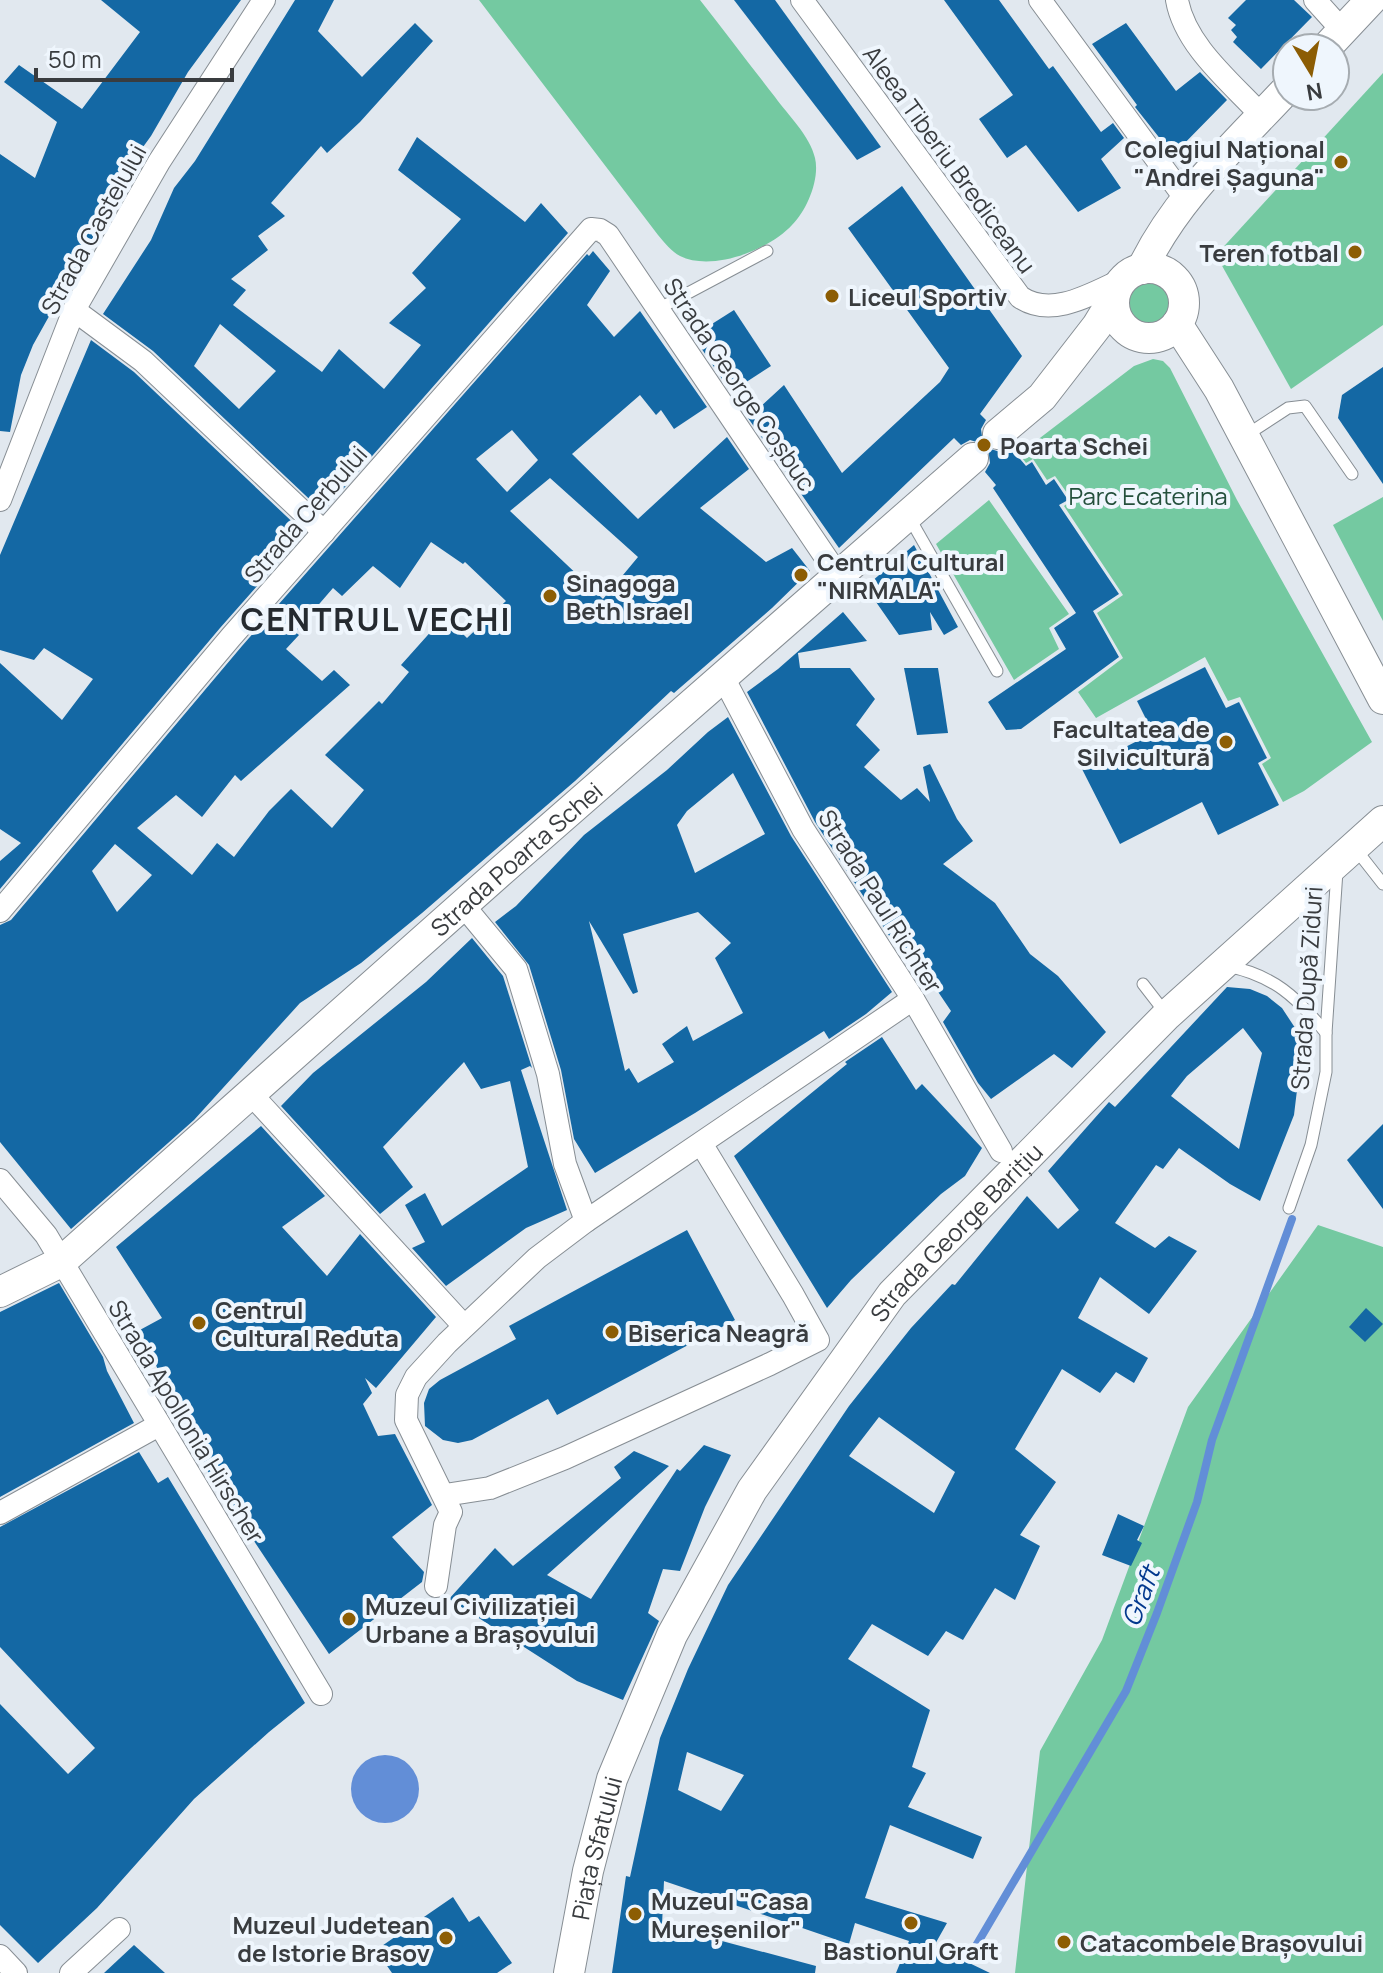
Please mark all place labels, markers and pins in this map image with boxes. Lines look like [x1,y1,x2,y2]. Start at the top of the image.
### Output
place label: Colegiul Național "Andrei Șaguna" [1125,132,1325,193]
marker: Colegiul Național "Andrei Șaguna" [1332,153,1350,171]
place label: Teren fotbal [1200,236,1339,269]
marker: Teren fotbal [1346,243,1364,261]
place label: Liceul Sportiv [848,280,1007,313]
marker: Liceul Sportiv [823,287,841,305]
place label: Poarta Schei [1000,429,1148,462]
marker: Poarta Schei [975,436,993,454]
place label: Centrul Cultural "NIRMALA" [817,545,1005,606]
place label: Sinagoga Beth Israel [566,566,690,627]
marker: Centrul Cultural "NIRMALA" [792,566,810,584]
marker: Sinagoga Beth Israel [541,587,559,605]
place label: Facultatea de Silvicultură [1052,712,1210,773]
marker: Facultatea de Silvicultură [1217,733,1235,751]
place label: Centrul Cultural Reduta [215,1293,399,1354]
marker: Centrul Cultural Reduta [190,1314,208,1332]
place label: Biserica Neagră [628,1316,809,1349]
marker: Biserica Neagră [603,1323,621,1341]
place label: Muzeul Civilizației Urbane a Brașovului [365,1589,596,1650]
marker: Muzeul Civilizației Urbane a Brașovului [340,1610,358,1628]
place label: Muzeul "Casa Mureșenilor" [651,1884,809,1945]
marker: Muzeul "Casa Mureșenilor" [626,1905,644,1923]
place label: Muzeul Judetean de Istorie Brasov [233,1908,430,1969]
marker: Bastionul Graft [902,1914,920,1932]
place label: Catacombele Brașovului [1080,1926,1363,1959]
marker: Muzeul Judetean de Istorie Brasov [437,1929,455,1947]
marker: Catacombele Brașovului [1055,1933,1073,1951]
place label: Bastionul Graft [823,1934,999,1967]

